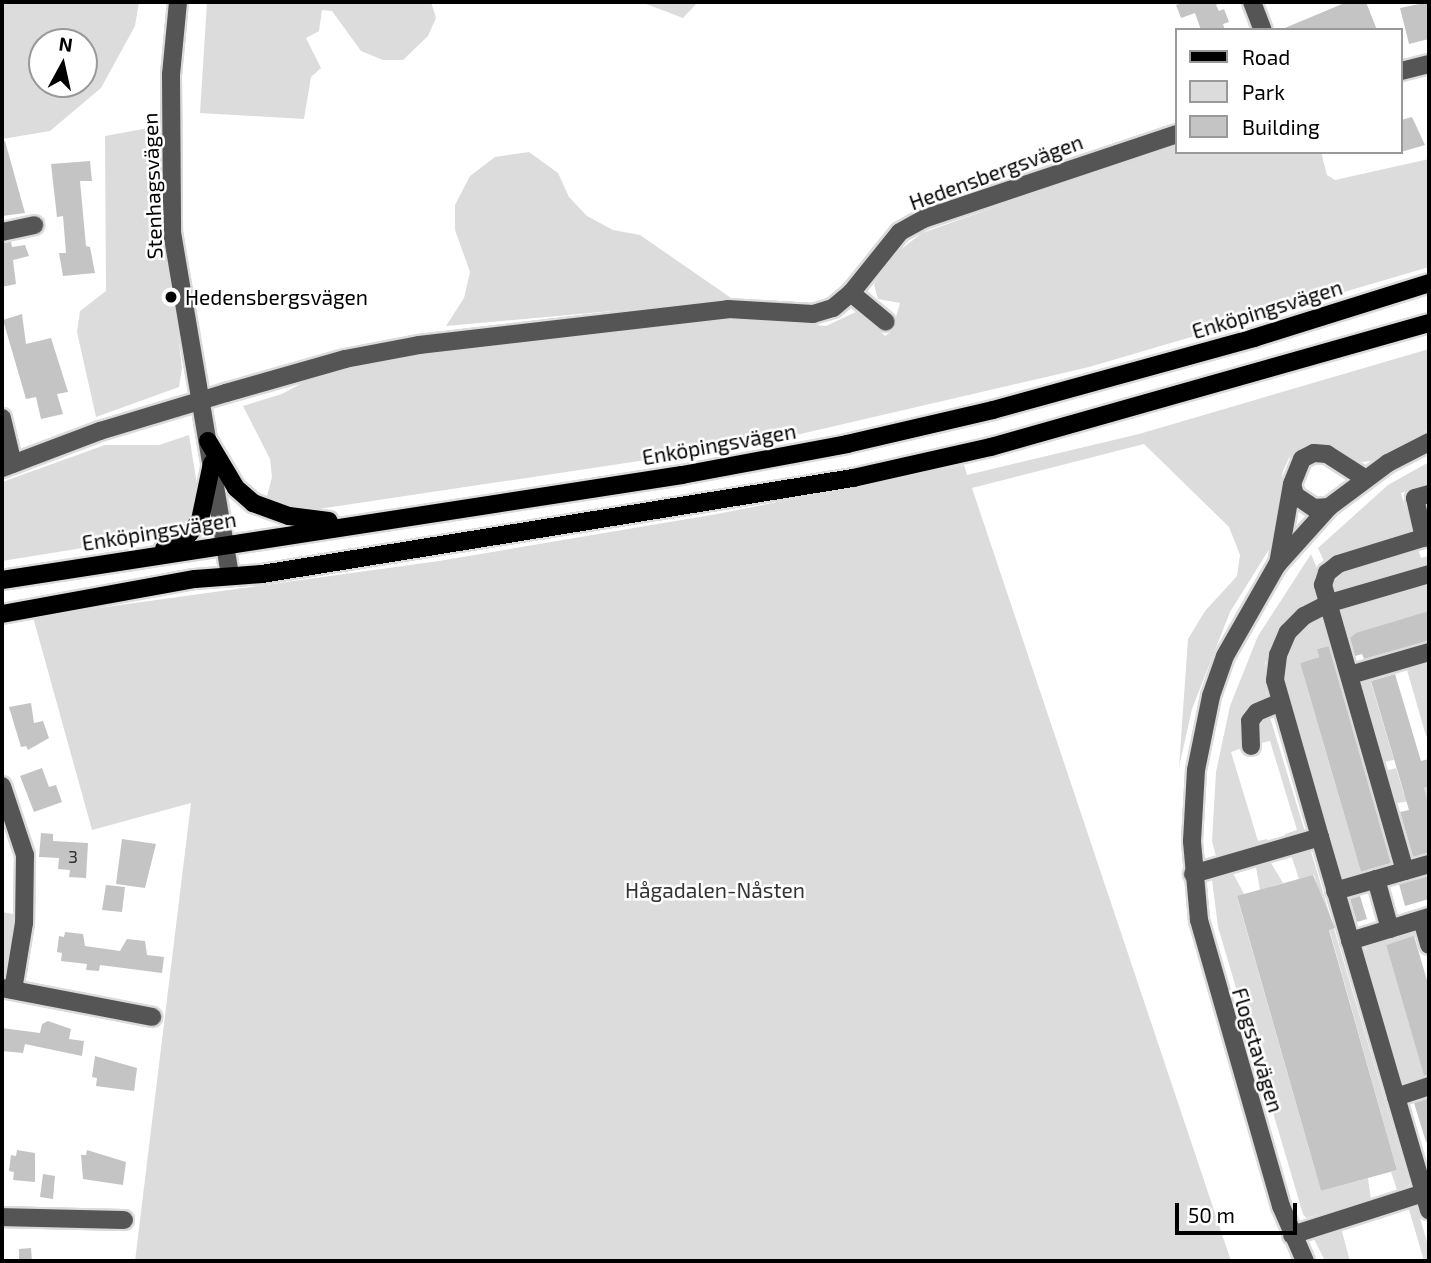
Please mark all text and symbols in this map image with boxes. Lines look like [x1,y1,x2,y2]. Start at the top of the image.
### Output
north arrow [28,28,98,98]
legend [1176,28,1403,154]
text: N [57,31,74,56]
text: Road [1242,44,1290,69]
text: Park [1242,79,1285,104]
street label: Stenhagsvägen [137,112,167,260]
text: Building [1242,114,1320,139]
street label: Hedensbergsvägen [906,129,1086,215]
street label: Enköpingsvägen [1189,274,1345,344]
place label: Hedensbergsvägen [185,284,368,310]
marker: Hedensbergsvägen [163,289,179,305]
street label: Enköpingsvägen [640,418,798,470]
street label: Enköpingsvägen [80,506,238,556]
house number: 3 [68,845,78,867]
park label: Hågadalen-Nåsten [625,877,805,903]
street label: Flogstavägen [1227,985,1289,1115]
scale bar [1179,1190,1302,1234]
text: 50 m [1188,1202,1235,1227]

